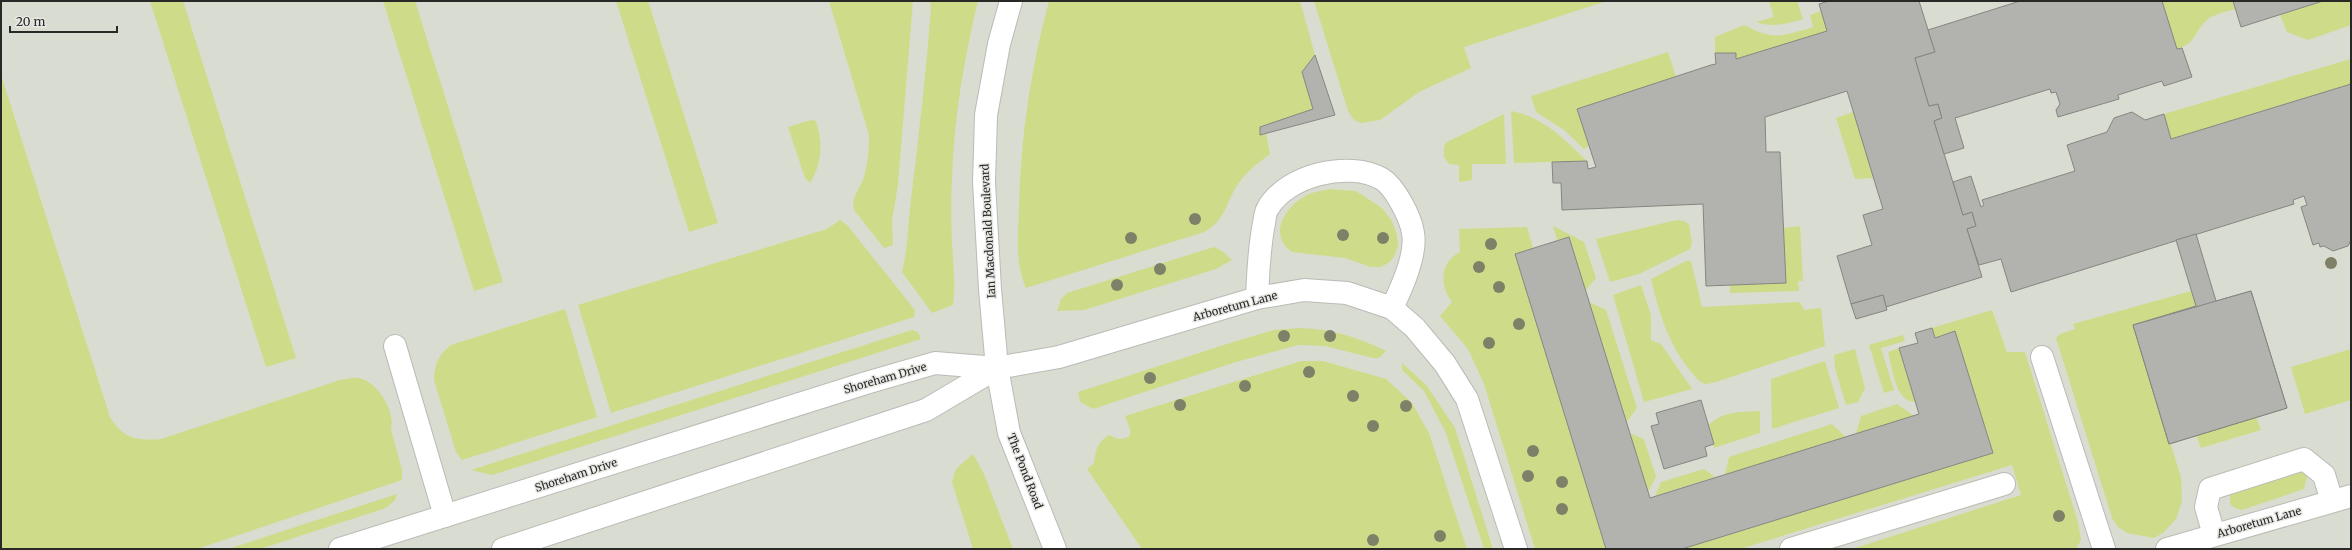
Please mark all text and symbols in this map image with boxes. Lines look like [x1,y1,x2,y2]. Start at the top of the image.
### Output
scale bar [10,8,117,34]
text: 20 m [16,14,45,29]
street label: Ian Macdonald Boulevard [977,163,999,298]
street label: Arboretum Lane [1190,288,1279,324]
street label: Shoreham Drive [842,359,928,397]
street label: The Pond Road [1004,431,1046,511]
street label: Shoreham Drive [533,455,619,495]
street label: Arboretum Lane [2214,503,2303,541]

